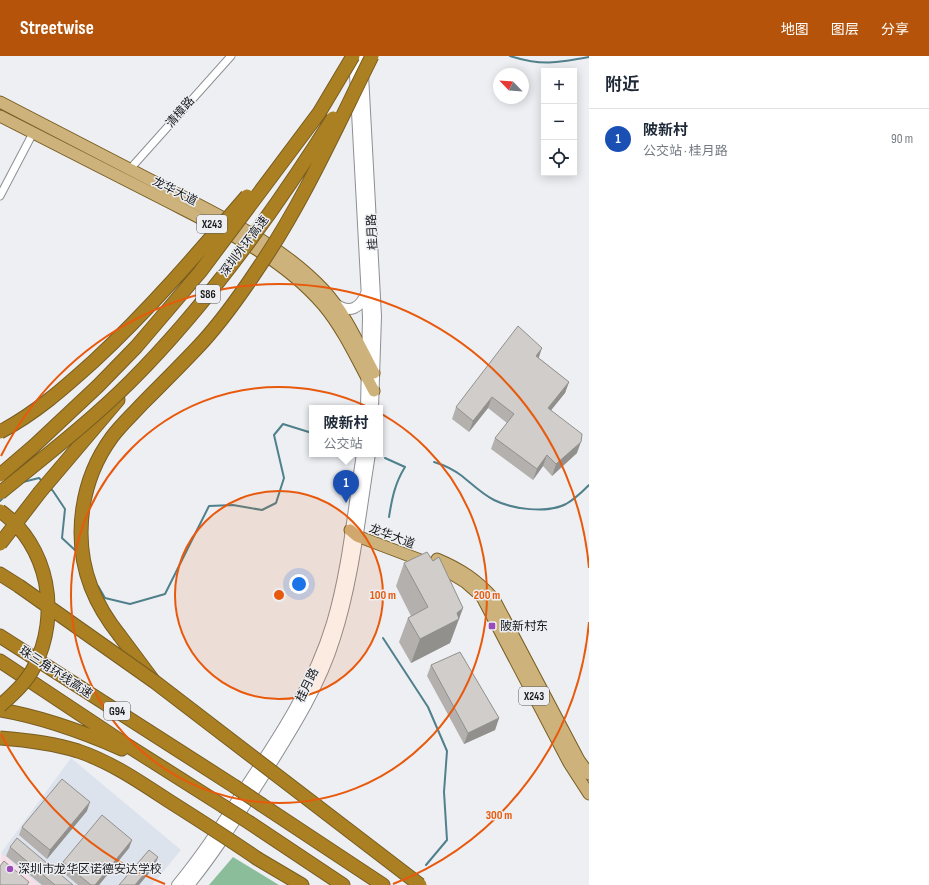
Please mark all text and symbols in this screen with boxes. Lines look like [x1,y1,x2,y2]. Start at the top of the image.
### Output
text: Streetwise [20,17,94,40]
text: 地图 [781,21,809,38]
text: 图层 [831,21,859,38]
text: 分享 [881,21,909,38]
north arrow [493,68,529,104]
map controls [541,68,577,176]
button: + [541,68,577,104]
text: 附近 [605,75,639,95]
street label: 清樟路 [163,94,198,131]
button: − [541,104,577,140]
text: 陂新村 [643,121,688,140]
text: 1 [615,131,621,147]
text: 90 m [891,131,913,147]
button: locate [541,140,577,176]
text: 公交站 · 桂月路 [643,143,728,159]
street label: 龙华大道 [150,174,200,209]
street label: 深圳外环高速 [217,213,272,280]
street label: 桂月路 [364,214,381,250]
road number: X243 [197,215,227,233]
road number: S86 [196,285,220,303]
popup [309,405,383,457]
text: 陂新村 [323,414,369,433]
text: 公交站 [323,436,363,452]
pin: 1 [333,470,359,503]
street label: 龙华大道 [367,521,417,552]
your location [289,574,309,594]
centre of rings [272,588,286,602]
text: 100 m [370,588,396,603]
text: 200 m [474,588,500,603]
place label: 陂新村东 [500,619,548,634]
marker: 陂新村东 [487,621,497,631]
street label: 珠三角环线高速 [16,643,95,702]
street label: 桂月路 [293,666,322,705]
road number: X243 [519,687,549,705]
road number: G94 [104,702,130,720]
text: 300 m [486,808,512,823]
place label: 深圳市龙华区诺德安达学校 [18,862,162,877]
marker: 深圳市龙华区诺德安达学校 [5,864,15,874]

